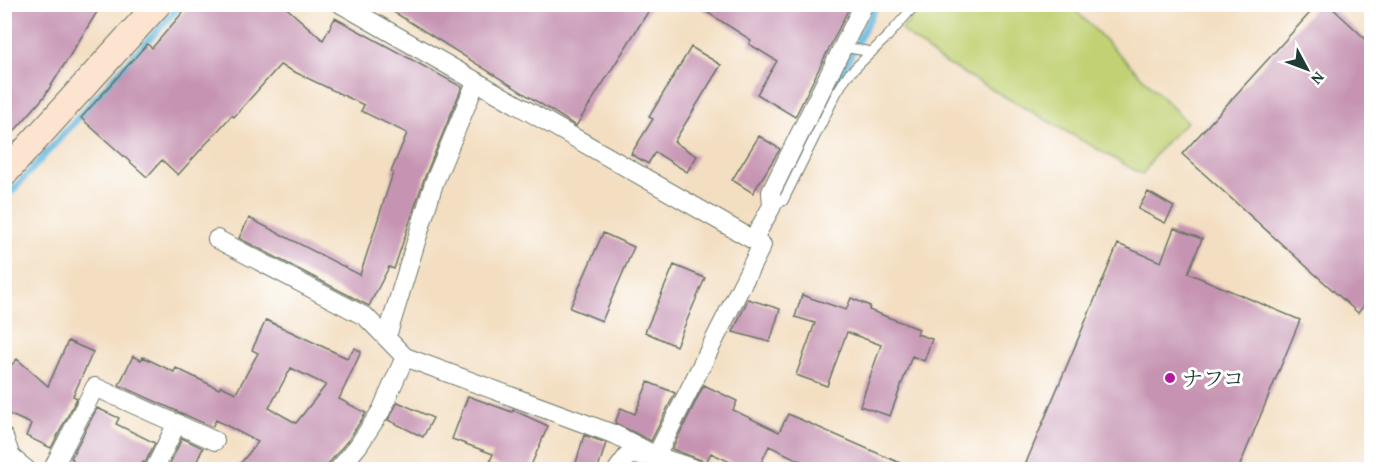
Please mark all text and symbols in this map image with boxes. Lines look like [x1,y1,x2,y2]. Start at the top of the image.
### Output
north arrow [1277,39,1337,99]
text: N [1306,67,1331,91]
place label: ナフコ [1182,363,1244,394]
marker: ナフコ [1163,371,1177,385]

